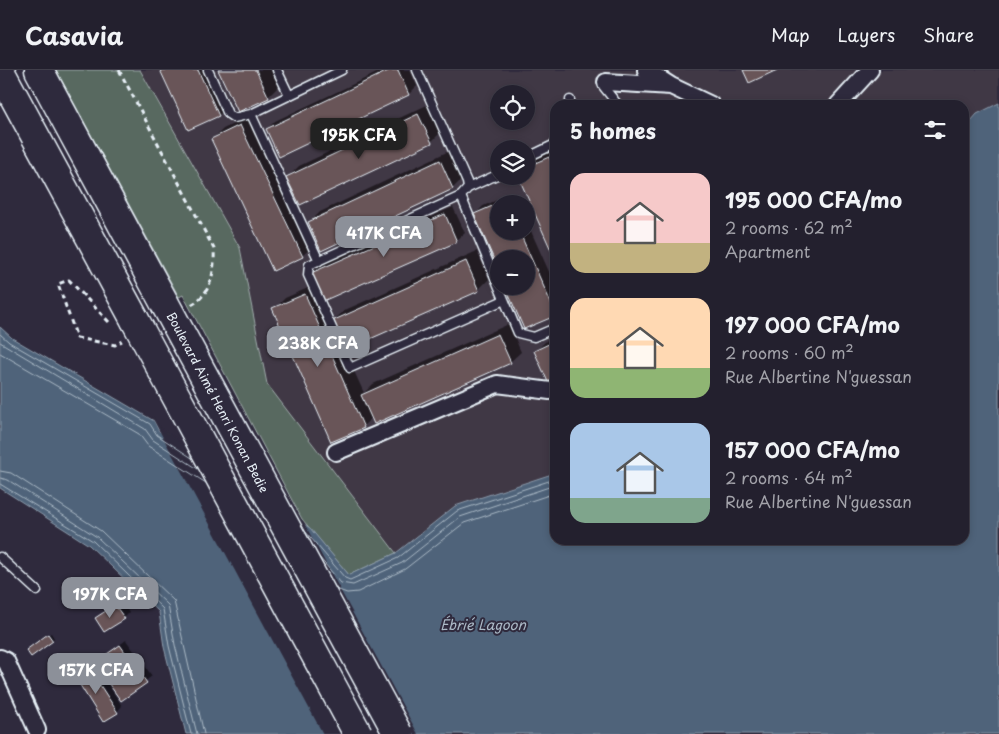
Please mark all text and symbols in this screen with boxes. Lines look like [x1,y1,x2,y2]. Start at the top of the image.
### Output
text: Casavia [25,17,123,53]
text: Map [771,21,810,48]
text: Layers [838,21,895,48]
text: Share [923,21,974,48]
map controls [490,85,535,295]
button: locate [490,85,535,130]
text: 5 homes [570,114,656,146]
icon: filters [921,116,949,144]
pin: 195K CFA [307,118,411,160]
text: 195K CFA [321,122,397,146]
button: layers [490,140,535,185]
text: 195 000 CFA/mo [725,183,902,215]
icon: home [610,193,670,253]
button: + [490,195,535,240]
text: 2 rooms · 62 m² [725,215,853,239]
pin: 417K CFA [332,216,436,258]
text: 417K CFA [346,220,422,244]
text: Apartment [725,239,810,263]
button: − [490,250,535,295]
text: 197 000 CFA/mo [725,308,900,340]
street label: Boulevard Aimé Henri Konan Bedie [163,309,273,495]
icon: home [610,318,670,378]
pin: 238K CFA [266,326,370,368]
text: 238K CFA [278,330,358,354]
text: 2 rooms · 60 m² [725,340,854,364]
text: Rue Albertine N'guessan [725,364,912,388]
text: 157 000 CFA/mo [725,433,900,465]
icon: home [610,443,670,503]
text: 2 rooms · 64 m² [725,465,853,489]
text: Rue Albertine N'guessan [725,489,912,513]
pin: 197K CFA [58,576,162,619]
text: 197K CFA [73,581,147,605]
water label: Ébrié Lagoon [440,614,526,635]
pin: 157K CFA [44,652,148,695]
text: 157K CFA [58,657,134,681]

